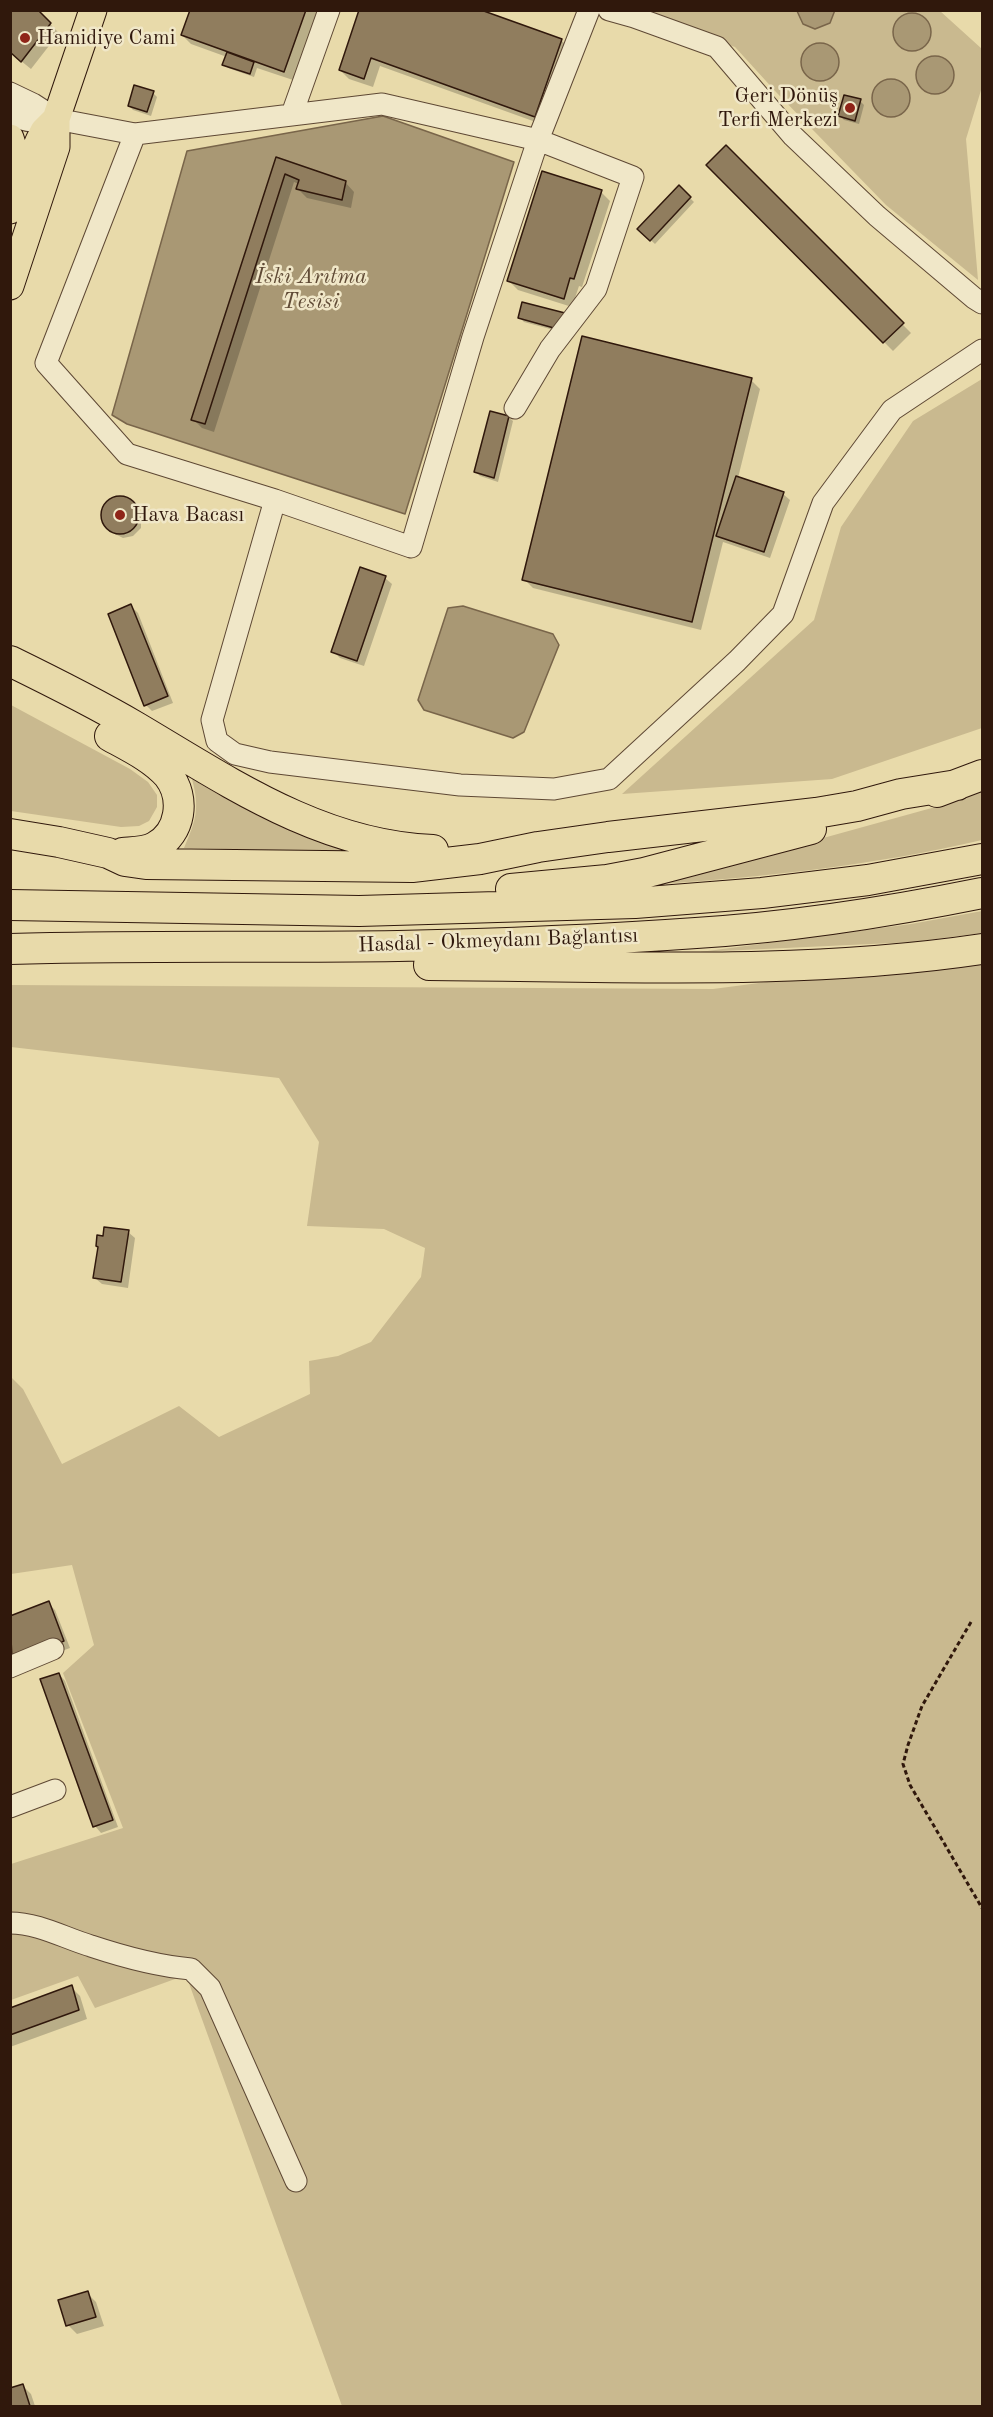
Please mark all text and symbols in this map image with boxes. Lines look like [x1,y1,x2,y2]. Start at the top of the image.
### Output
place label: Hamidiye Cami [37,25,175,51]
marker: Hamidiye Cami [18,31,32,45]
place label: Geri Dönüş Terfi Merkezi [718,83,838,133]
marker: Geri Dönüş Terfi Merkezi [843,101,857,115]
water label: İski Arıtma Tesisi [255,264,367,316]
place label: Hava Bacası [132,502,244,528]
marker: Hava Bacası [113,508,127,522]
street label: Hasdal - Okmeydanı Bağlantısı [358,924,638,958]

